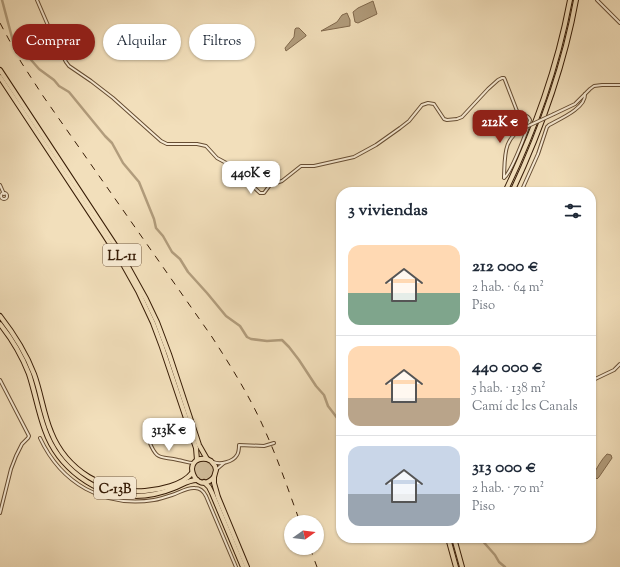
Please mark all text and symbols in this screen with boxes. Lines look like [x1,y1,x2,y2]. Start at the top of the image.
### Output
chip: Comprar [12,24,95,60]
chip: Alquilar [103,24,181,60]
chip: Filtros [189,24,255,60]
pin: 212K € [467,110,533,144]
text: 212K € [482,114,518,132]
pin: 440K € [218,161,284,195]
text: 440K € [231,165,271,183]
text: 3 viviendas [348,199,428,223]
icon: filters [562,200,584,222]
road number: LL-11 [103,244,141,266]
text: 212 000 € [472,255,538,279]
icon: home [380,261,428,309]
text: 2 hab. · 64 m² [472,279,544,297]
text: Piso [472,297,495,315]
text: 440 000 € [472,356,543,380]
icon: home [380,362,428,410]
text: 5 hab. · 138 m² [472,380,546,398]
text: Camí de les Canals [472,398,578,416]
pin: 313K € [136,418,202,452]
text: 313K € [151,422,187,440]
text: 313 000 € [472,456,536,480]
icon: home [380,462,428,510]
road number: C-13B [94,477,136,499]
text: 2 hab. · 70 m² [472,480,544,498]
text: Piso [472,498,495,516]
north arrow [284,515,324,555]
map controls [284,515,324,555]

